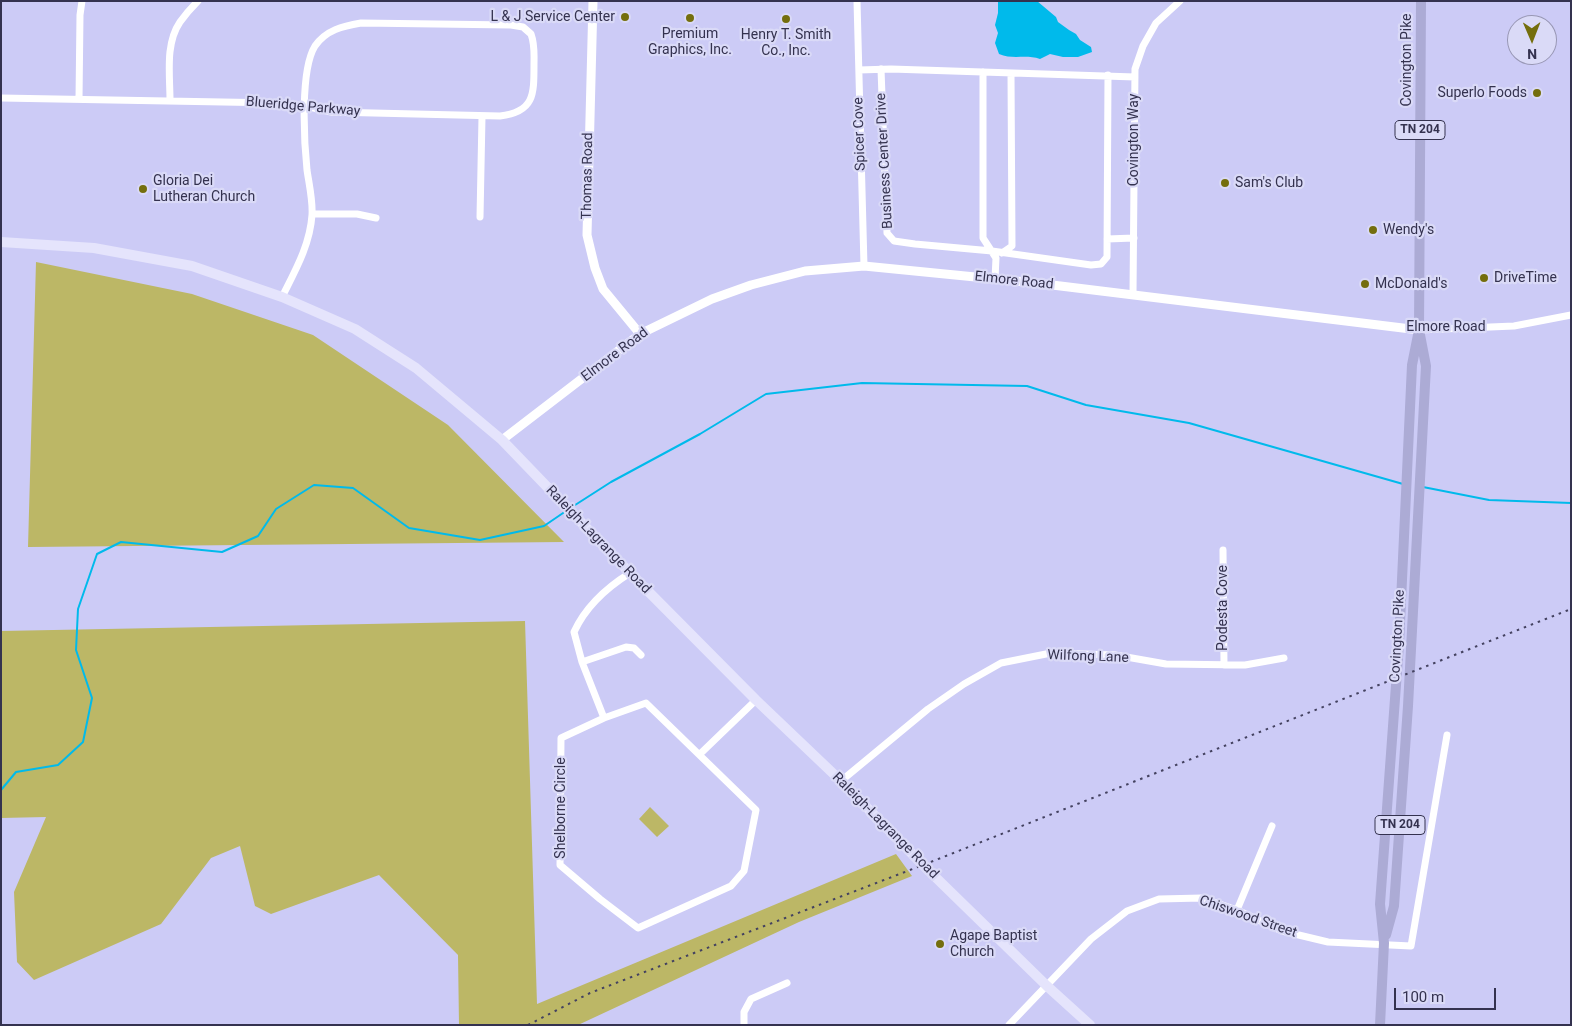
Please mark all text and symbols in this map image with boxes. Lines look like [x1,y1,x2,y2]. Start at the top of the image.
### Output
place label: L & J Service Center [491,9,615,25]
marker: L & J Service Center [619,11,631,23]
marker: Premium Graphics, Inc. [684,12,696,24]
marker: Henry T. Smith Co., Inc. [780,13,792,25]
street label: Covington Pike [1399,13,1415,107]
north arrow [1507,15,1557,65]
place label: Premium Graphics, Inc. [648,26,732,58]
place label: Henry T. Smith Co., Inc. [741,27,831,59]
text: N [1527,46,1537,62]
place label: Superlo Foods [1437,85,1527,101]
marker: Superlo Foods [1531,87,1543,99]
street label: Business Center Drive [873,93,897,229]
street label: Blueridge Parkway [245,94,361,120]
street label: Covington Way [1126,94,1142,186]
street label: Spicer Cove [850,97,870,171]
road number: TN 204 [1395,120,1445,140]
street label: Thomas Road [579,132,597,220]
place label: Gloria Dei Lutheran Church [153,173,255,206]
place label: Sam's Club [1235,175,1303,191]
marker: Sam's Club [1219,177,1231,189]
marker: Gloria Dei Lutheran Church [137,183,149,195]
place label: Wendy's [1383,222,1434,238]
marker: Wendy's [1367,224,1379,236]
street label: Elmore Road [974,269,1054,293]
place label: DriveTime [1494,270,1557,286]
marker: DriveTime [1478,272,1490,284]
place label: McDonald's [1375,276,1447,292]
marker: McDonald's [1359,278,1371,290]
street label: Elmore Road [1406,319,1486,335]
street label: Elmore Road [578,324,652,386]
street label: Raleigh-Lagrange Road [542,483,654,597]
street label: Podesta Cove [1215,565,1231,651]
street label: Covington Pike [1387,589,1409,683]
street label: Wilfong Lane [1047,647,1129,667]
street label: Shelborne Circle [553,757,569,859]
street label: Raleigh-Lagrange Road [828,769,942,883]
road number: TN 204 [1375,816,1425,834]
street label: Chiswood Street [1197,892,1299,942]
place label: Agape Baptist Church [950,928,1037,960]
marker: Agape Baptist Church [934,938,946,950]
scale bar [1397,978,1500,1010]
text: 100 m [1402,988,1444,1006]

